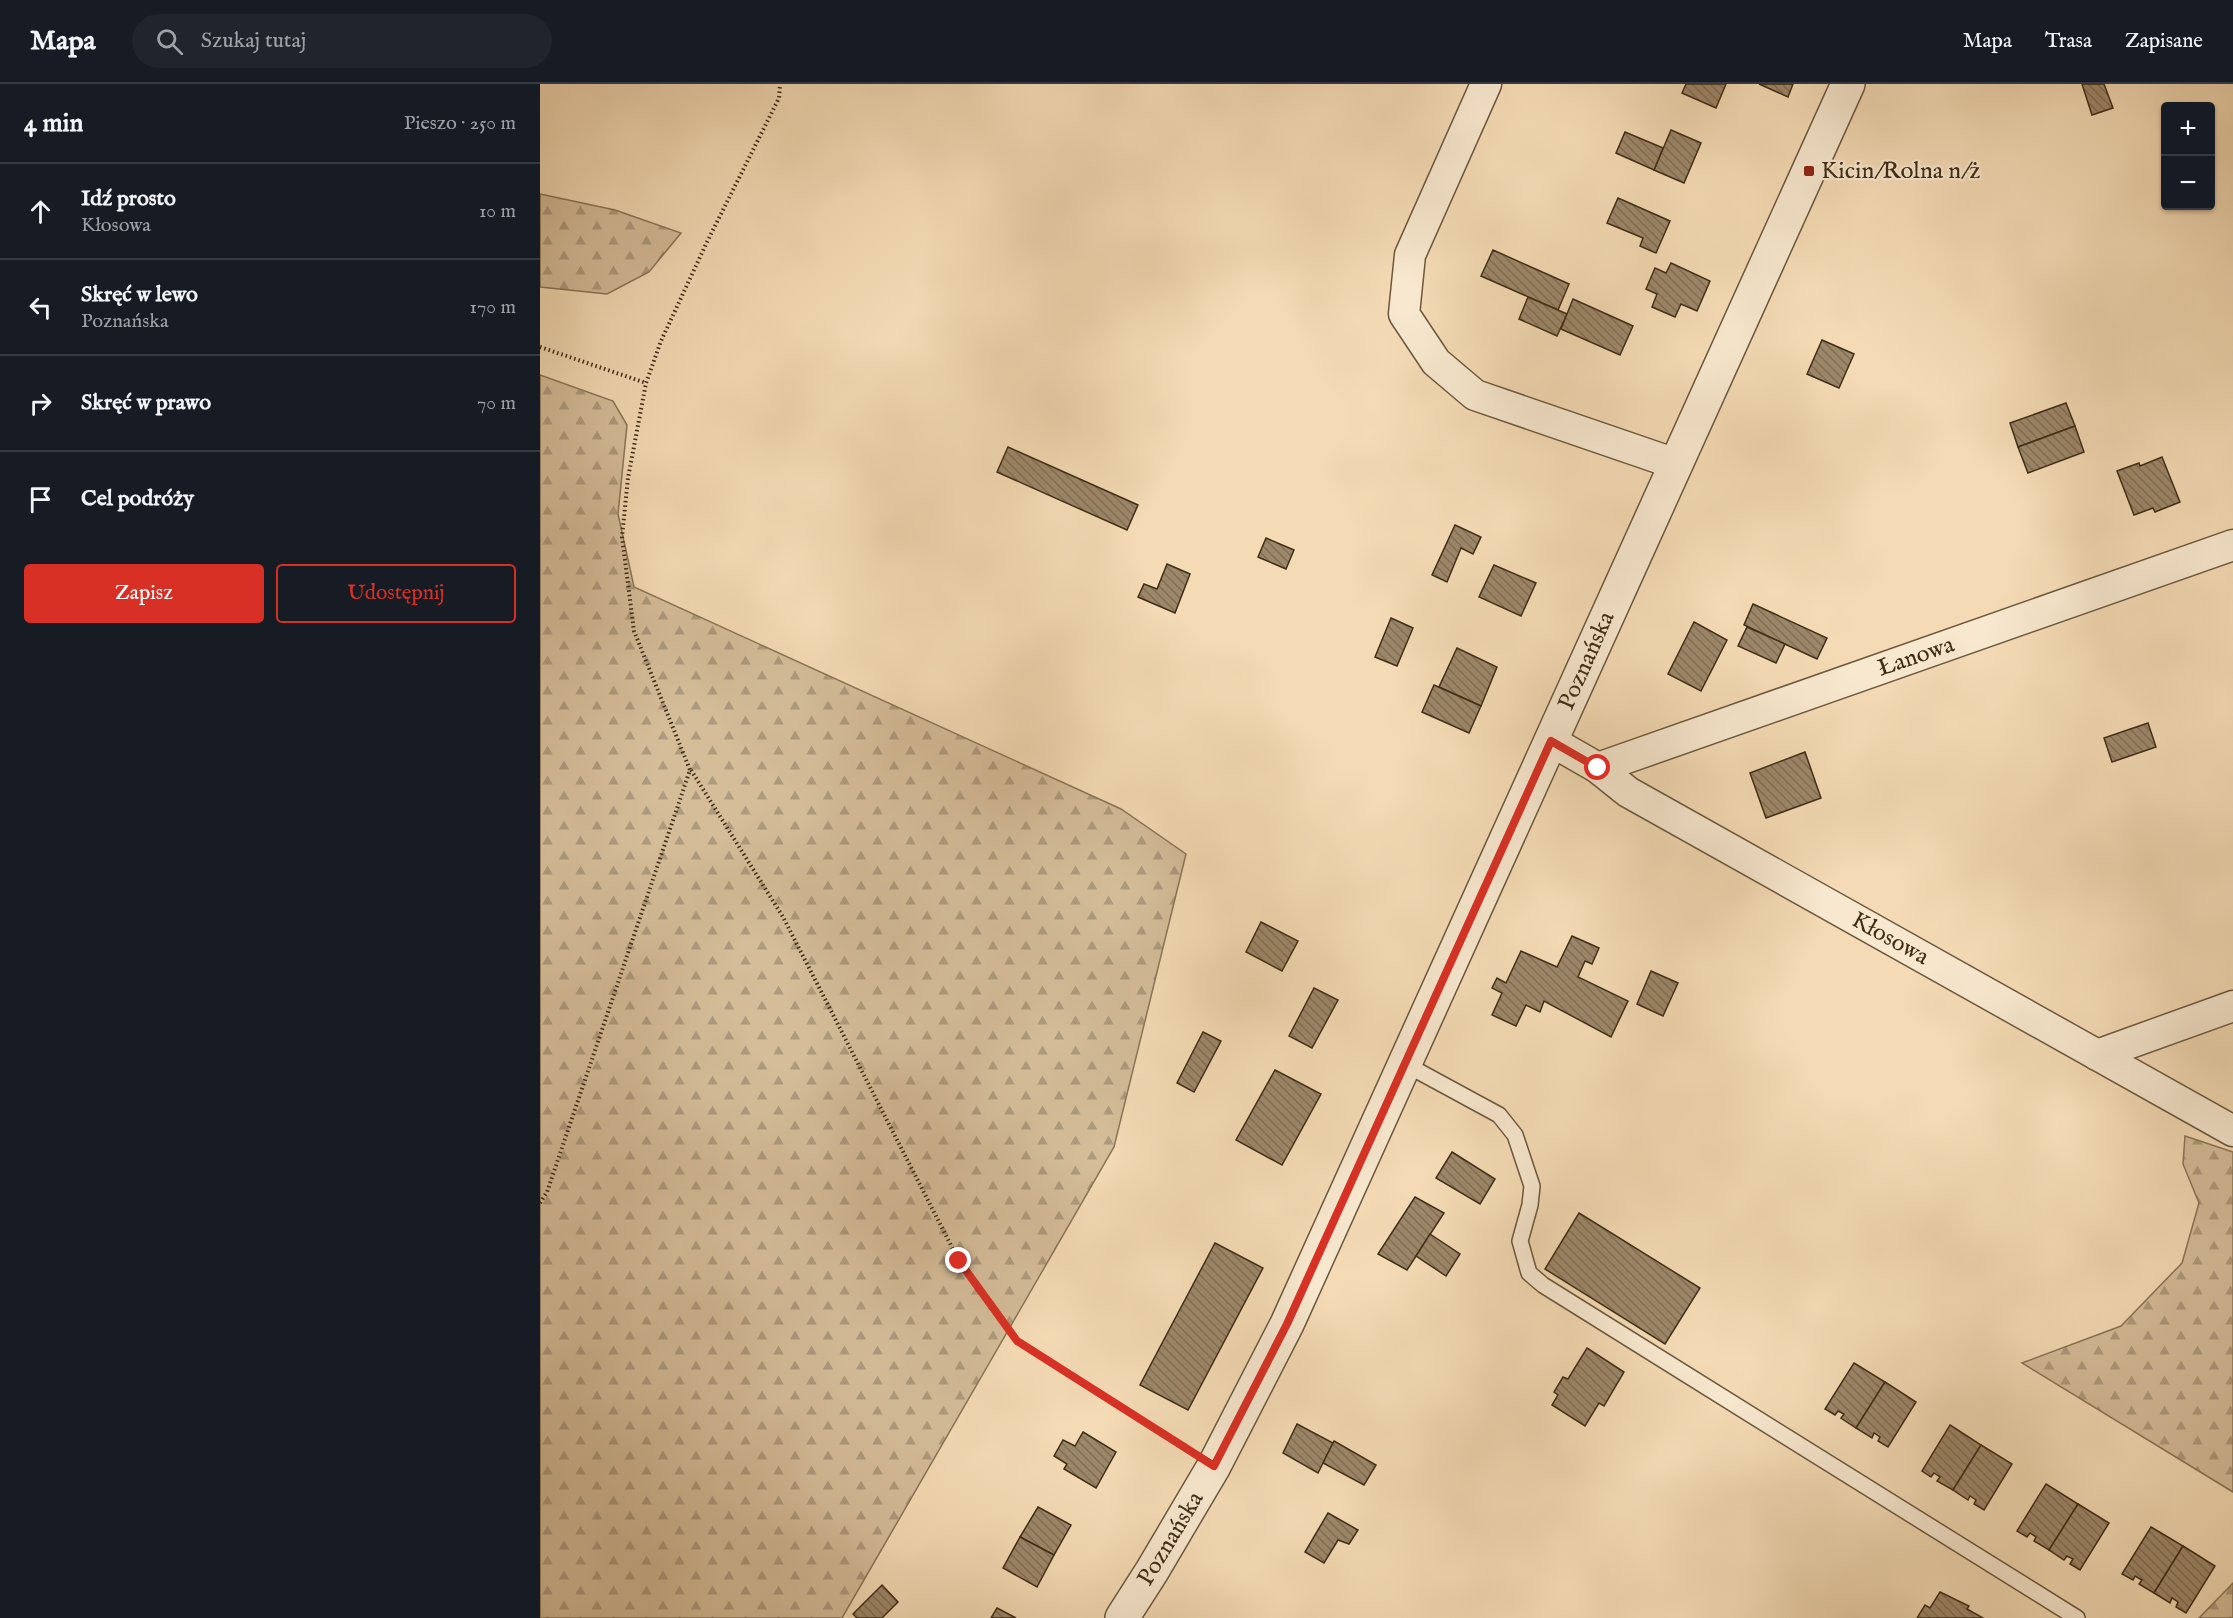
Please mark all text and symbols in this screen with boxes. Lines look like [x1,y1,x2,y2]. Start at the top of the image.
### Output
search box [132,14,552,68]
text: Mapa [30,24,96,59]
icon: search [153,25,186,58]
text: Szukaj tutaj [201,27,306,55]
text: Mapa [1963,28,2012,55]
text: Trasa [2045,28,2092,55]
text: Zapisane [2125,28,2203,55]
map controls [2161,102,2215,210]
button: + [2161,102,2215,156]
text: 4 min [24,107,83,140]
text: Pieszo · 250 m [404,111,516,136]
place label: Kicin/Rolna n/ż [1821,156,1980,187]
button: − [2161,156,2215,210]
marker: Kicin/Rolna n/ż [1802,164,1816,178]
text: Idź prosto [81,185,176,213]
icon: ahead [24,195,57,228]
text: 10 m [479,199,516,224]
text: Kłosowa [81,213,151,238]
text: Skręć w lewo [81,281,198,309]
icon: left [24,291,57,324]
text: 170 m [470,295,516,320]
text: Poznańska [81,309,169,334]
icon: right [24,387,57,420]
text: Skręć w prawo [81,389,211,417]
text: 70 m [477,391,516,416]
icon: arrive [24,483,57,516]
text: Cel podróży [81,485,194,513]
button: Zapisz [24,564,264,623]
button: Udostępnij [276,564,516,623]
street label: Poznańska [1551,606,1623,715]
street label: Łanowa [1874,629,1959,685]
route start [1584,754,1610,780]
street label: Kłosowa [1846,905,1935,973]
route end [945,1247,971,1273]
street label: Poznańska [1131,1485,1212,1592]

